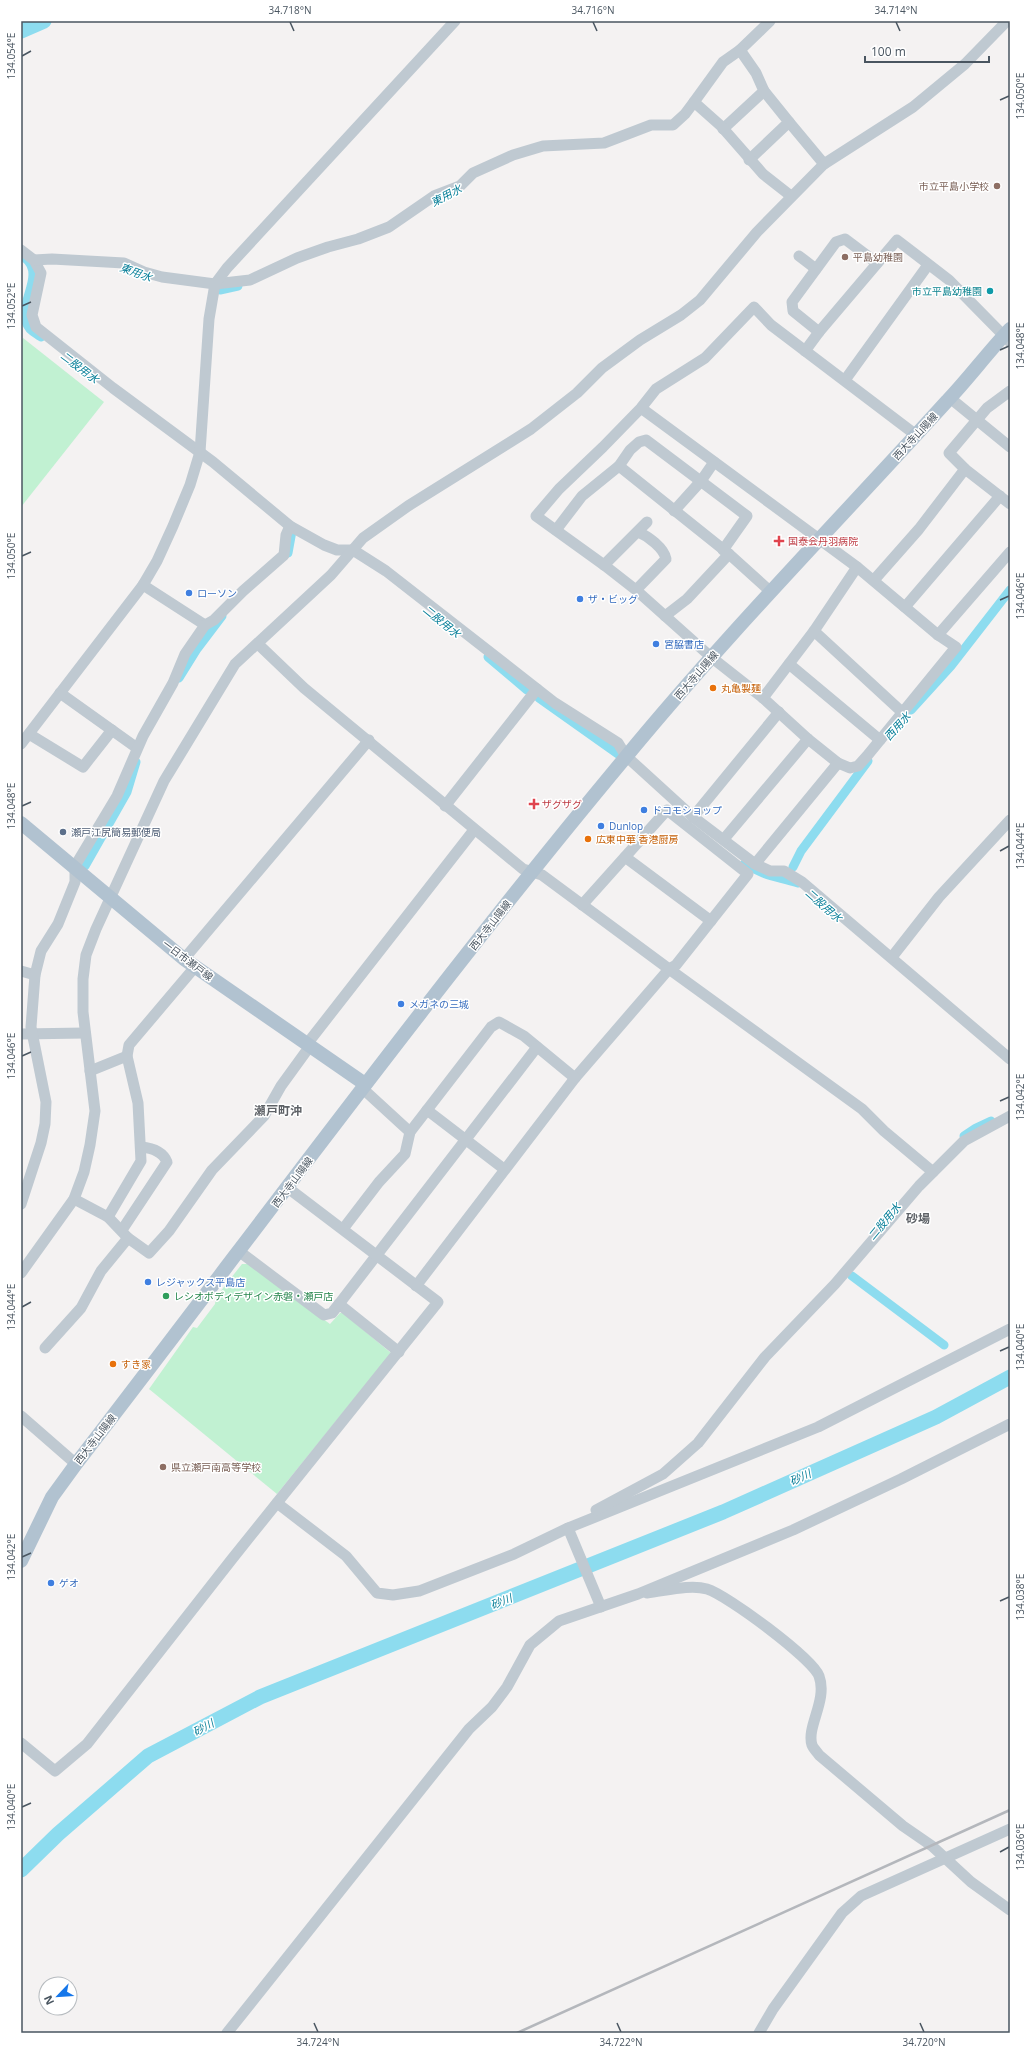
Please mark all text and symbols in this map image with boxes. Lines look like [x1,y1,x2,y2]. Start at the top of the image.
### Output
text: 34.718°N [268,3,312,17]
text: 34.716°N [571,3,615,17]
text: 34.714°N [874,3,918,17]
text: 134.054°E [4,33,18,79]
scale bar [865,38,989,64]
text: 100 m [871,43,906,60]
text: 134.050°E [1013,73,1027,119]
place label: 市立平島小学校 [919,179,989,193]
water label: 東用水 [428,180,465,209]
marker: 市立平島小学校 [992,181,1002,191]
place label: 平島幼稚園 [853,250,903,264]
marker: 平島幼稚園 [840,252,850,262]
water label: 東用水 [118,259,155,285]
text: 134.052°E [4,283,18,329]
place label: 市立平島幼稚園 [912,284,982,298]
marker: 市立平島幼稚園 [985,286,995,296]
text: 134.048°E [1013,323,1027,369]
water label: 二股用水 [58,348,103,387]
street label: 西大寺山陽線 [889,409,941,463]
text: 134.050°E [4,533,18,579]
place label: 国泰会丹羽病院 [788,534,858,548]
marker: 国泰会丹羽病院 [773,535,785,547]
text: 134.046°E [1013,573,1027,619]
place label: ローソン [197,586,237,600]
marker: ローソン [184,588,194,598]
place label: ザ・ビッグ [588,592,638,606]
marker: ザ・ビッグ [575,594,585,604]
water label: 二股用水 [420,601,465,641]
place label: 宮脇書店 [664,637,704,651]
marker: 宮脇書店 [651,639,661,649]
street label: 西大寺山陽線 [671,648,721,702]
place label: 丸亀製麺 [721,681,761,695]
marker: 丸亀製麺 [708,683,718,693]
water label: 西用水 [880,708,914,743]
text: 134.048°E [4,783,18,829]
place label: ザグザグ [542,797,582,811]
marker: ザグザグ [529,799,539,809]
place label: ドコモショップ [652,803,722,817]
marker: ドコモショップ [639,805,649,815]
place label: Dunlop [609,819,643,833]
marker: Dunlop [596,821,606,831]
text: 134.044°E [1013,823,1027,869]
place label: 瀬戸江尻簡易郵便局 [71,825,161,839]
marker: 瀬戸江尻簡易郵便局 [58,827,68,837]
place label: 広東中華 香港厨房 [596,832,679,846]
marker: 広東中華 香港厨房 [583,834,593,844]
water label: 二股用水 [802,885,846,926]
street label: 西大寺山陽線 [466,897,514,953]
street label: 一日市瀬戸線 [160,936,216,984]
place label: メガネの三城 [409,997,469,1011]
marker: メガネの三城 [396,999,406,1009]
text: 134.046°E [4,1033,18,1079]
text: 134.042°E [1013,1074,1027,1120]
district label: 瀬戸町沖 [254,1102,302,1119]
street label: 西大寺山陽線 [268,1154,316,1210]
water label: 二股用水 [864,1199,905,1243]
district label: 砂場 [905,1210,930,1227]
place label: レジャックス平島店 [156,1275,245,1289]
marker: レジャックス平島店 [143,1277,153,1287]
text: 134.044°E [4,1284,18,1330]
place label: レシオボディデザイン赤磐・瀬戸店 [174,1289,333,1303]
marker: レシオボディデザイン赤磐・瀬戸店 [161,1291,171,1301]
text: 134.040°E [1013,1324,1027,1370]
place label: すき家 [121,1357,151,1371]
marker: すき家 [108,1359,118,1369]
street label: 西大寺山陽線 [71,1411,119,1467]
place label: 県立瀬戸南高等学校 [171,1460,261,1474]
marker: 県立瀬戸南高等学校 [158,1462,168,1472]
water label: 砂川 [787,1465,814,1488]
text: 134.042°E [4,1534,18,1580]
text: 134.038°E [1013,1574,1027,1620]
place label: ゲオ [59,1576,79,1590]
marker: ゲオ [46,1578,56,1588]
water label: 砂川 [488,1590,515,1612]
water label: 砂川 [190,1715,217,1739]
text: 134.040°E [4,1784,18,1830]
text: 134.036°E [1013,1824,1027,1870]
north arrow [38,1976,78,2016]
text: N [40,1993,57,2008]
text: 34.724°N [296,2035,340,2049]
text: 34.722°N [599,2035,643,2049]
text: 34.720°N [902,2035,946,2049]

